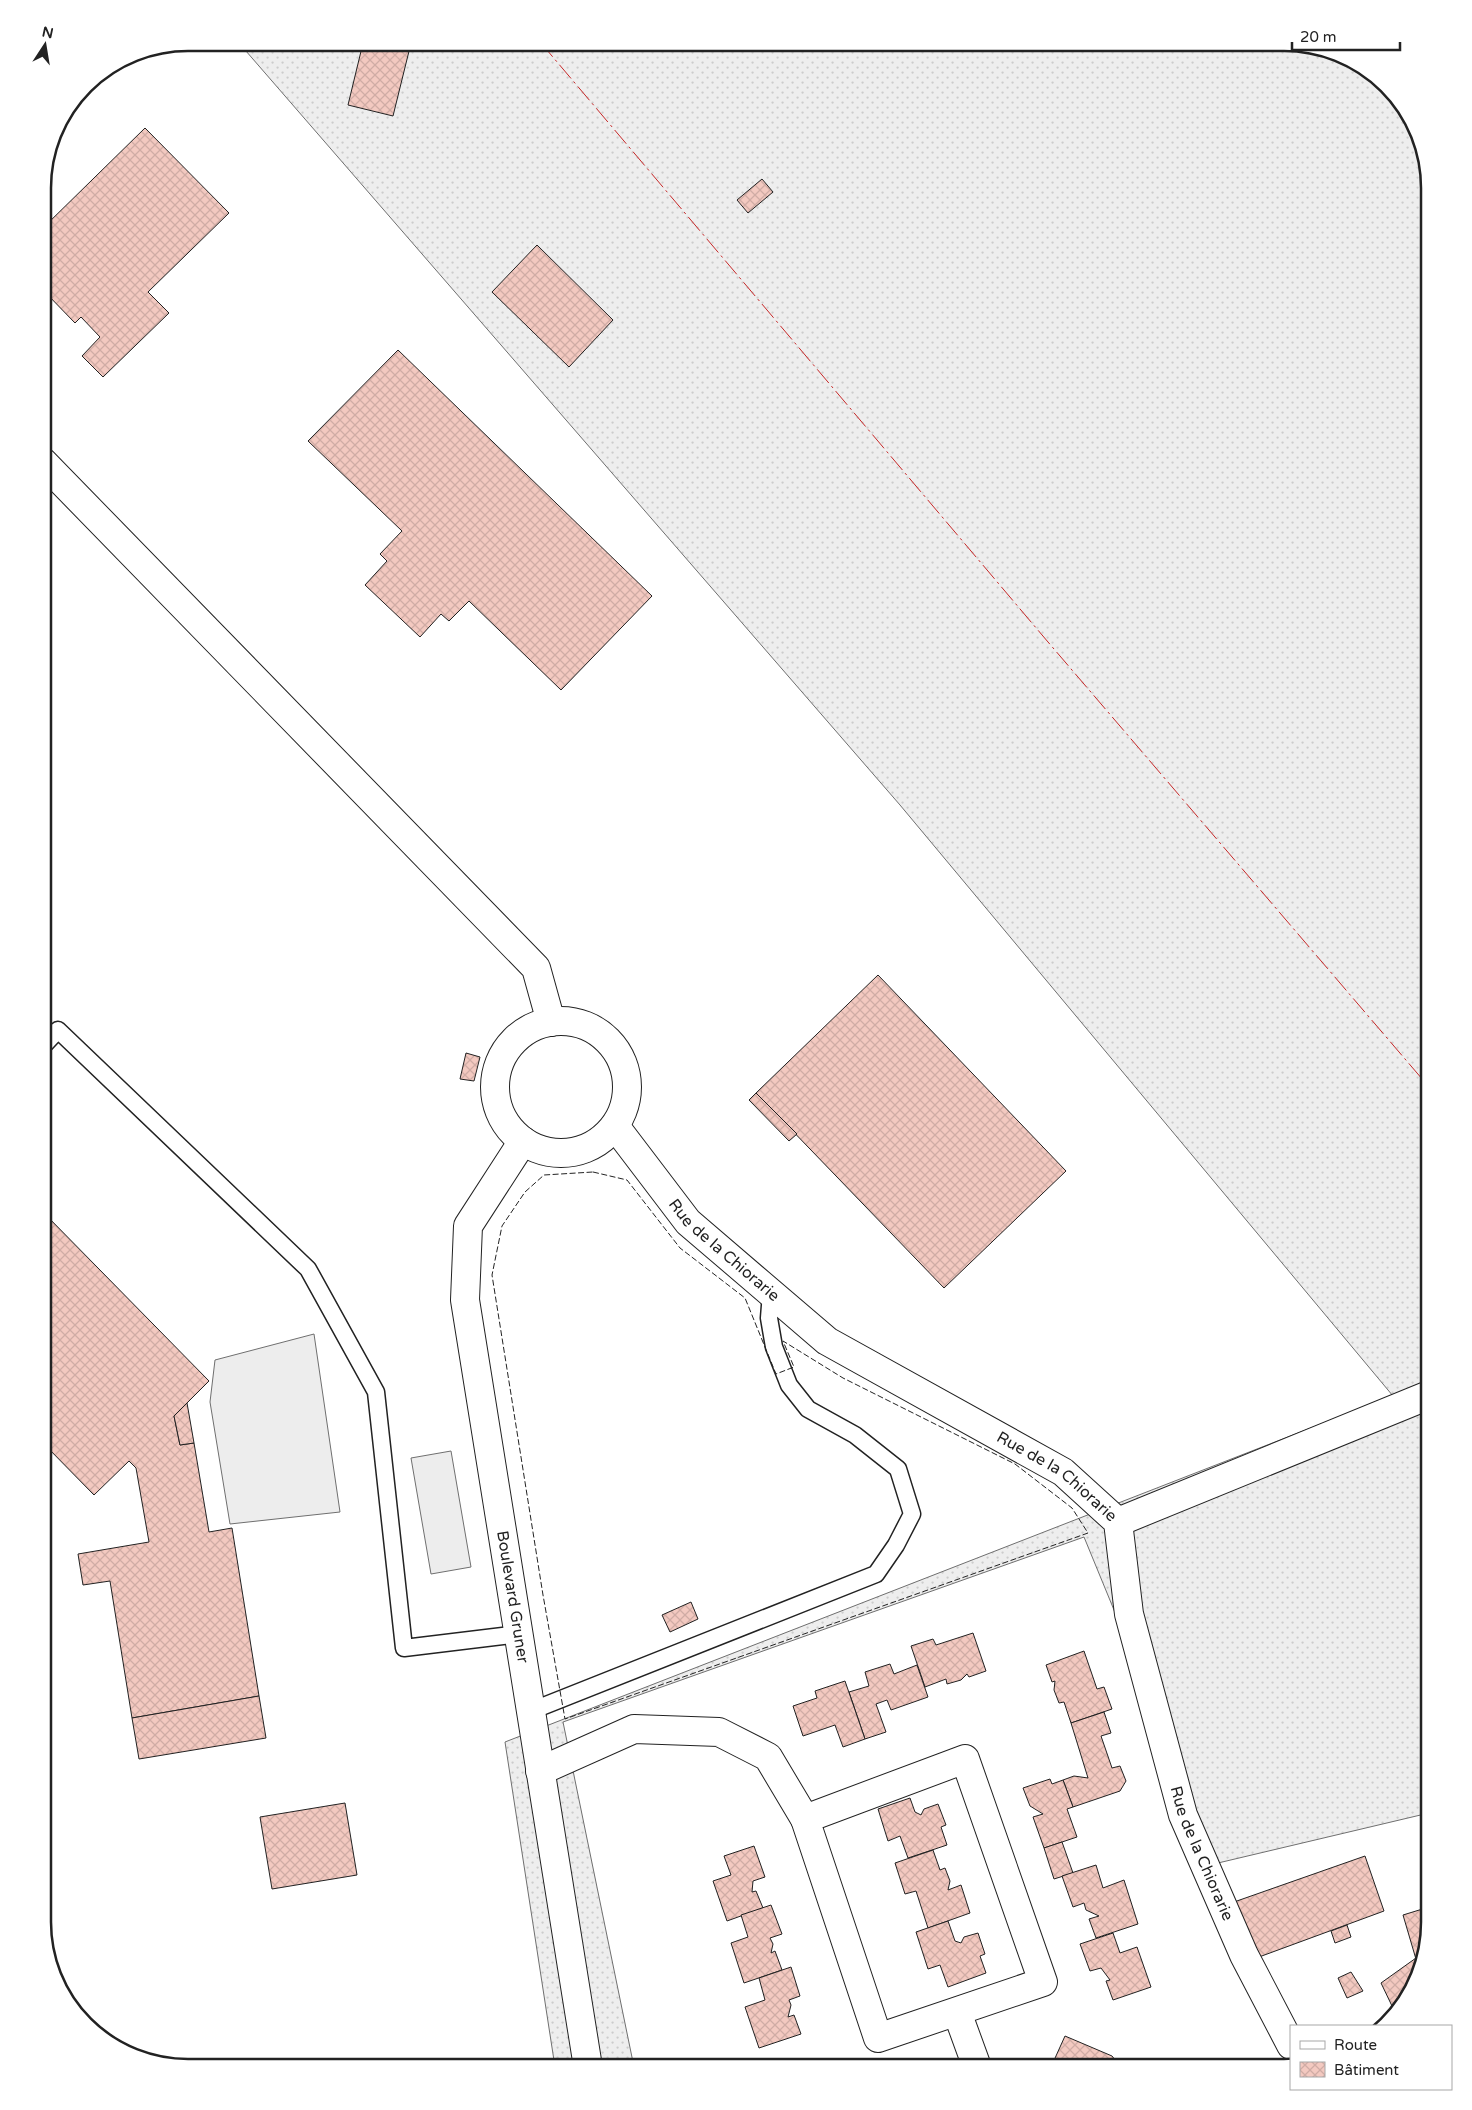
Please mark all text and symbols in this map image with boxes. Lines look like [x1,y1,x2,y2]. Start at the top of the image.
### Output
north arrow [20,20,70,70]
scale bar [1292,20,1400,52]
text: N [40,23,55,42]
text: 20 m [1300,28,1337,46]
street label: Rue de la Chiorarie [664,1195,784,1306]
street label: Rue de la Chiorarie [993,1427,1121,1526]
street label: Boulevard Gruner [492,1529,533,1665]
street label: Rue de la Chiorarie [1166,1784,1238,1924]
legend [1290,2025,1452,2090]
text: Route [1334,2036,1377,2054]
text: Bâtiment [1334,2061,1399,2079]

